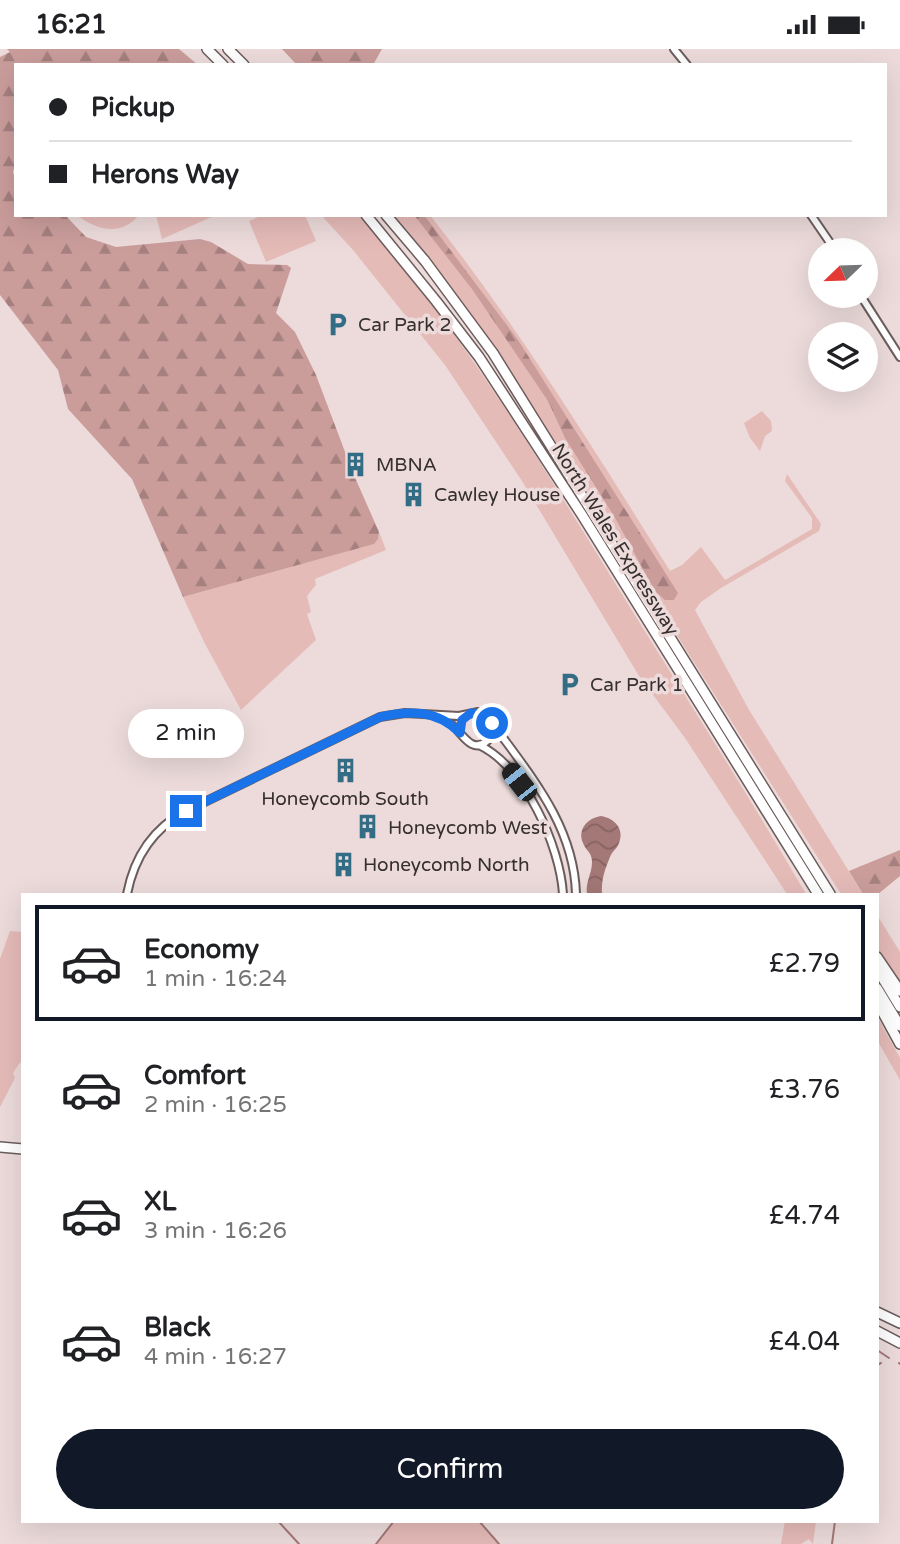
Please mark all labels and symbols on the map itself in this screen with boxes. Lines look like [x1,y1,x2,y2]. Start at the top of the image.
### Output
north arrow [808,238,878,308]
parking icon: Car Park 2 [324,310,352,338]
place label: Car Park 2 [358,314,452,336]
street label: North Wales Expressway [547,439,683,640]
building icon: MBNA [342,450,370,478]
place label: MBNA [376,454,437,476]
building icon: Cawley House [400,480,428,508]
place label: Cawley House [434,484,560,506]
parking icon: Car Park 1 [556,670,584,698]
place label: Car Park 1 [590,674,684,696]
route start [476,707,508,739]
callout: 2 min [128,709,244,759]
building icon: Honeycomb South [331,756,359,784]
car [498,759,541,805]
place label: Honeycomb South [261,788,429,810]
route end [170,795,202,827]
building icon: Honeycomb West [354,813,382,841]
place label: Honeycomb West [388,817,547,839]
building icon: Honeycomb North [329,850,357,878]
place label: Honeycomb North [363,854,530,876]

